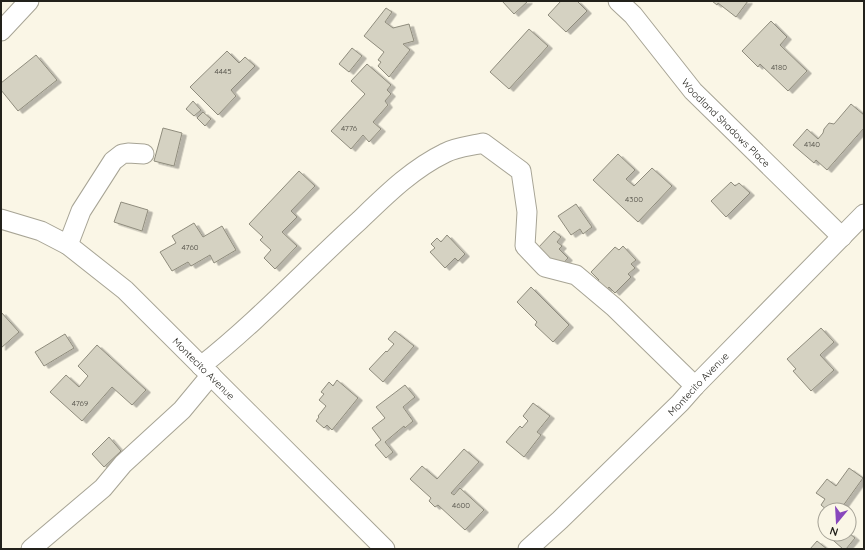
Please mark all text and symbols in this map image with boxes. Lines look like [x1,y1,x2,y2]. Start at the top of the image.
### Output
house number: 4180 [771,62,787,72]
house number: 4445 [214,66,232,76]
street label: Woodland Shadows Place [679,76,773,170]
house number: 4776 [341,123,358,133]
house number: 4140 [804,139,820,149]
house number: 4300 [625,194,643,204]
house number: 4760 [182,242,199,252]
street label: Montecito Avenue [170,335,238,403]
street label: Montecito Avenue [665,349,731,418]
house number: 4769 [72,398,89,408]
house number: 4600 [452,500,470,510]
north arrow [817,502,857,542]
text: N [828,524,840,539]

